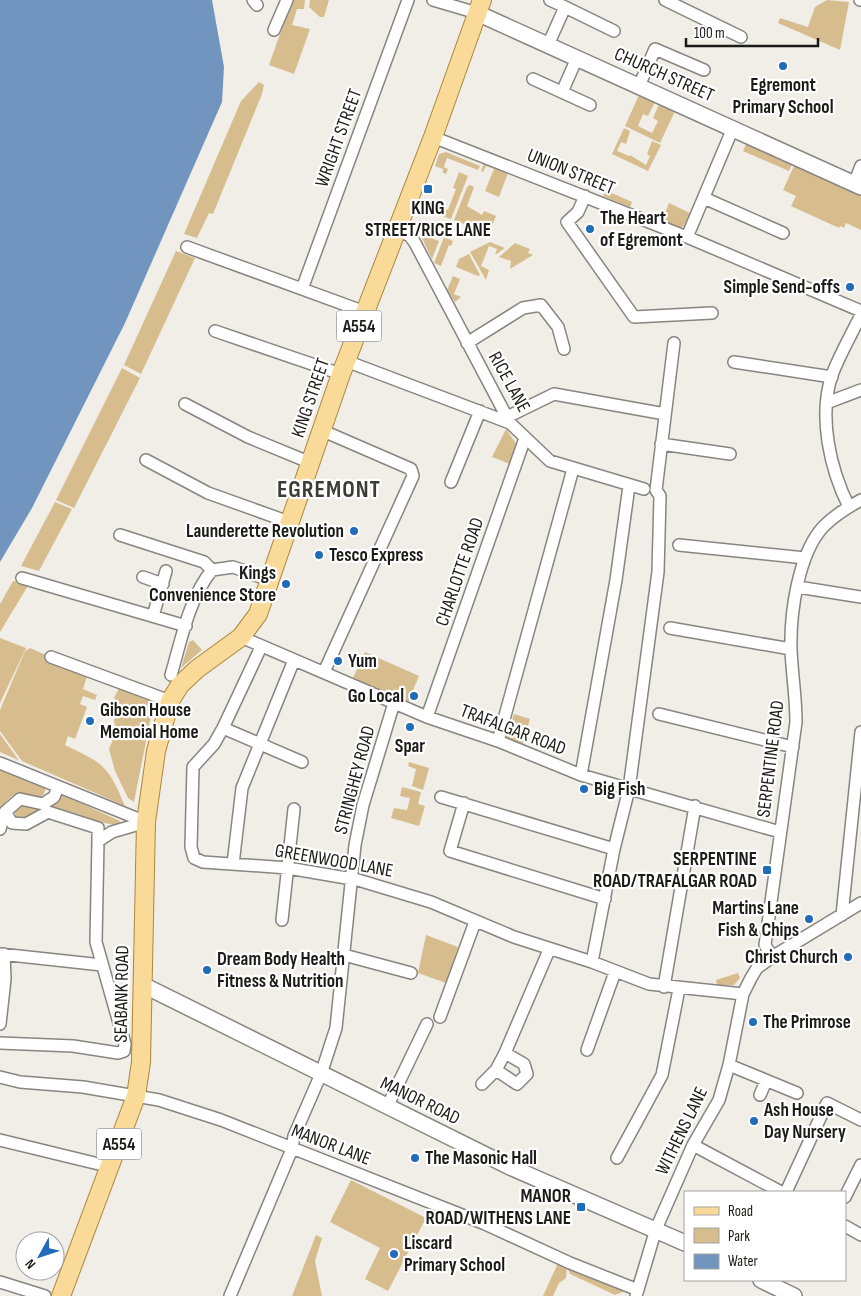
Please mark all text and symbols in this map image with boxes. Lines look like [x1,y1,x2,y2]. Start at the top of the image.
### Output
scale bar [686,15,818,47]
text: 100 m [694,24,725,43]
street label: CHURCH STREET [611,43,718,107]
marker: Egremont Primary School [777,60,789,72]
place label: Egremont Primary School [732,74,834,119]
street label: WRIGHT STREET [311,86,367,190]
street label: UNION STREET [524,144,619,200]
marker: KING STREET/RICE LANE [422,183,434,195]
place label: KING STREET/RICE LANE [365,197,491,242]
place label: The Heart of Egremont [600,207,683,252]
marker: The Heart of Egremont [584,223,596,235]
place label: Simple Send-offs [724,276,840,299]
marker: Simple Send-offs [844,281,856,293]
road number: A554 [336,310,382,342]
street label: RICE LANE [483,348,535,416]
street label: KING STREET [287,355,335,441]
district label: EGREMONT [277,475,381,504]
street label: CHARLOTTE ROAD [431,515,489,629]
place label: Launderette Revolution [186,520,344,543]
marker: Launderette Revolution [348,525,360,537]
place label: Tesco Express [329,544,423,567]
marker: Tesco Express [313,549,325,561]
place label: Kings Convenience Store [149,562,276,607]
marker: Kings Convenience Store [280,578,292,590]
place label: Yum [348,650,377,673]
marker: Yum [332,655,344,667]
place label: Go Local [348,685,404,708]
marker: Go Local [408,690,420,702]
place label: Gibson House Memoial Home [100,699,199,744]
street label: TRAFALGAR ROAD [457,699,569,761]
street label: SERPENTINE ROAD [752,699,790,819]
marker: Gibson House Memoial Home [84,715,96,727]
marker: Spar [404,721,416,733]
street label: STRINGHEY ROAD [329,723,381,837]
place label: Spar [395,735,425,758]
place label: Big Fish [594,778,645,801]
marker: Big Fish [578,783,590,795]
street label: GREENWOOD LANE [273,839,395,883]
place label: SERPENTINE ROAD/TRAFALGAR ROAD [593,848,757,893]
marker: SERPENTINE ROAD/TRAFALGAR ROAD [761,864,773,876]
place label: Martins Lane Fish & Chips [712,897,799,942]
marker: Martins Lane Fish & Chips [803,913,815,925]
street label: SEABANK ROAD [110,945,134,1043]
place label: Christ Church [745,946,838,969]
place label: Dream Body Health Fitness & Nutrition [217,948,345,993]
marker: Christ Church [842,951,854,963]
marker: Dream Body Health Fitness & Nutrition [201,964,213,976]
place label: The Primrose [763,1011,851,1034]
marker: The Primrose [747,1016,759,1028]
street label: MANOR ROAD [376,1072,464,1130]
street label: WITHENS LANE [651,1083,713,1179]
place label: Ash House Day Nursery [763,1099,846,1144]
marker: Ash House Day Nursery [748,1115,760,1127]
street label: MANOR LANE [288,1119,374,1171]
road number: A554 [96,1128,142,1160]
place label: The Masonic Hall [425,1147,537,1170]
marker: The Masonic Hall [409,1152,421,1164]
place label: MANOR ROAD/WITHENS LANE [426,1185,571,1230]
legend [684,1191,846,1281]
marker: MANOR ROAD/WITHENS LANE [575,1201,587,1213]
text: Road [728,1202,753,1221]
text: Park [728,1227,750,1246]
north arrow [15,1231,65,1281]
place label: Liscard Primary School [404,1232,505,1277]
marker: Liscard Primary School [388,1248,400,1260]
text: Water [728,1252,759,1271]
text: N [22,1256,39,1272]

